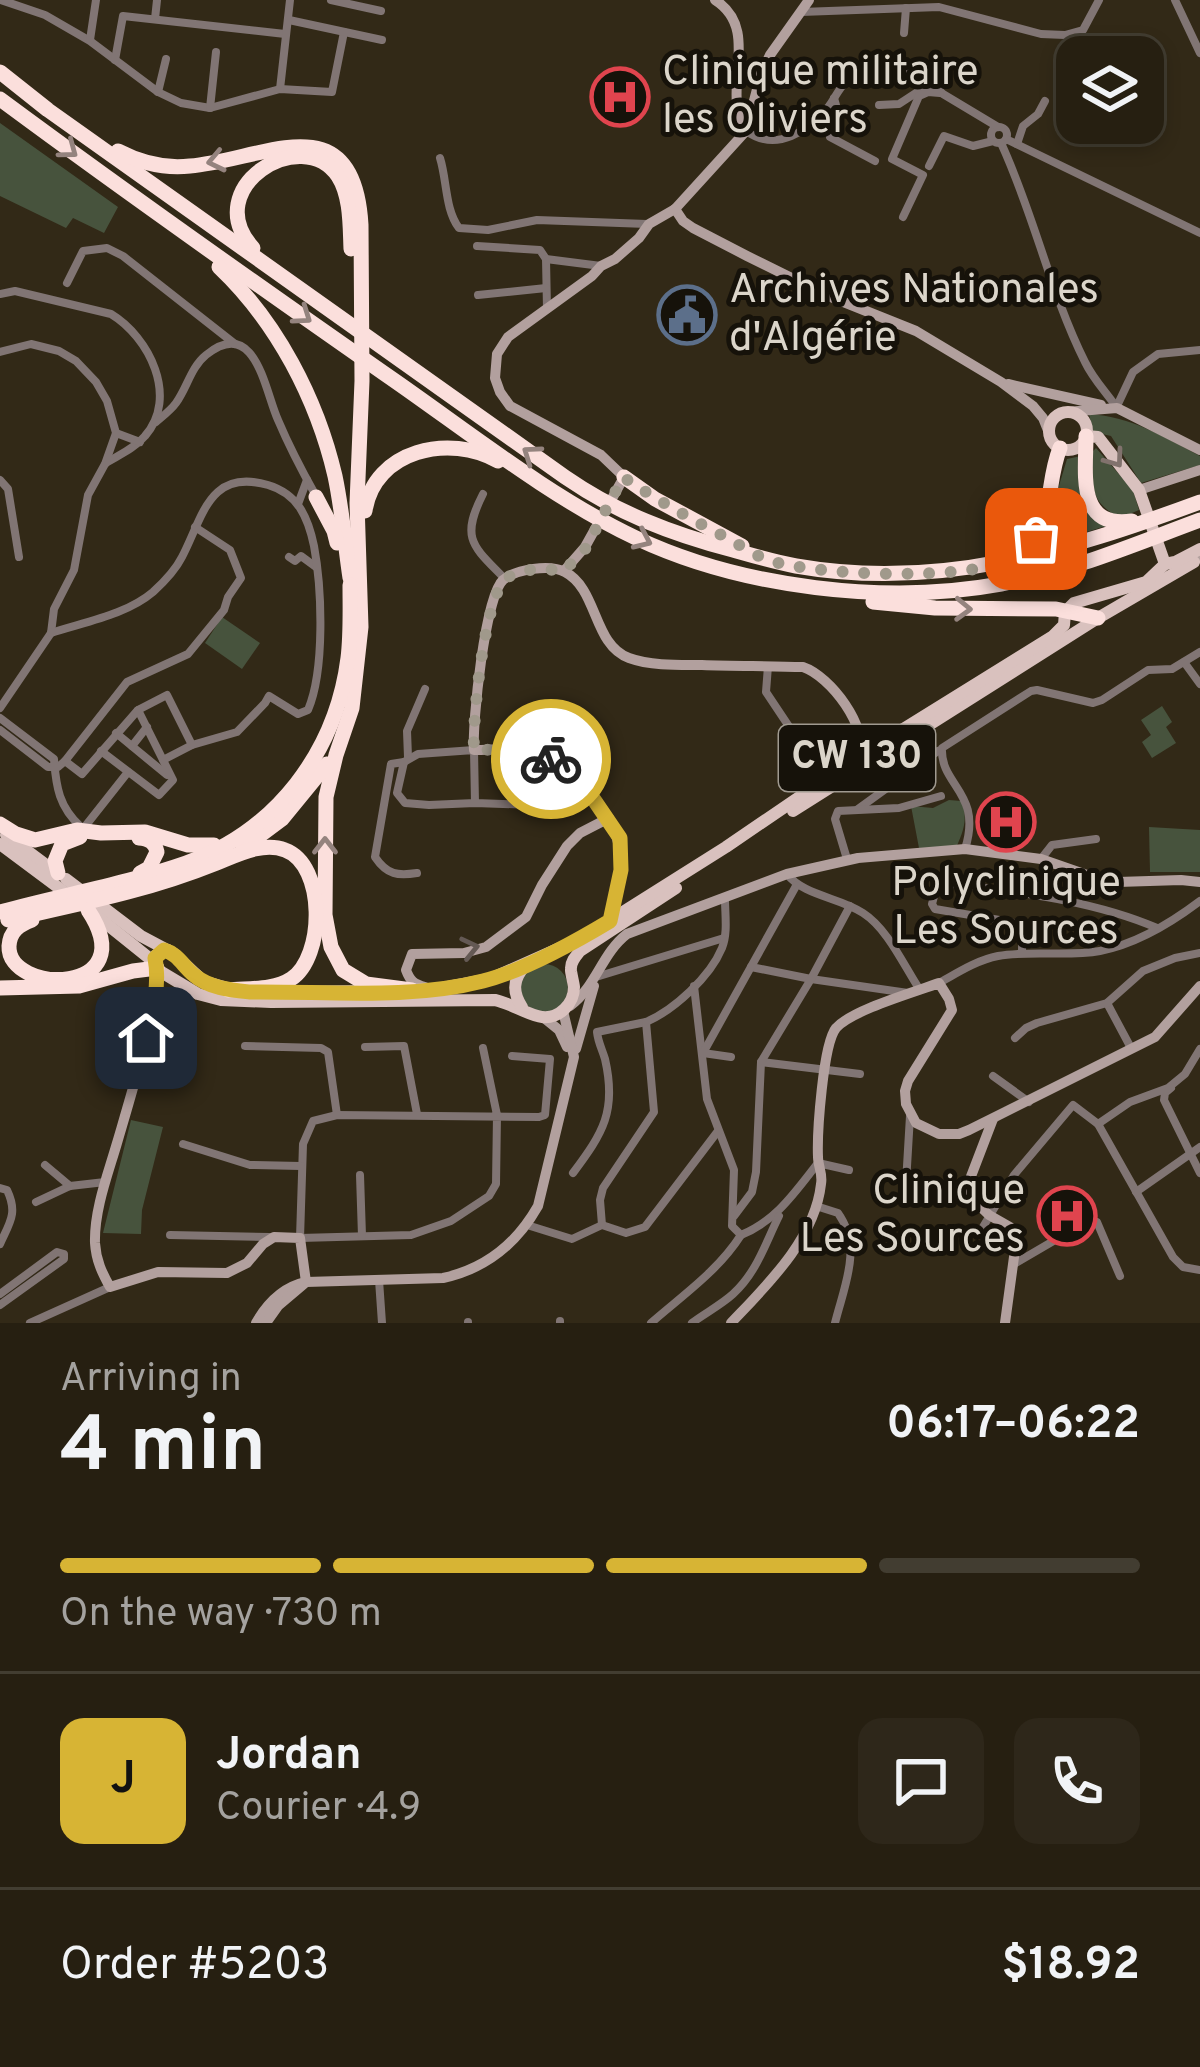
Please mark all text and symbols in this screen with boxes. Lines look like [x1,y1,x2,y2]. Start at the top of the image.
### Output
map controls [1056,36,1164,144]
button: layers [1056,36,1164,144]
place label: Clinique militaire les Oliviers [662,47,979,148]
hospital icon: Clinique militaire les Oliviers [589,66,651,128]
one-way arrow [56,136,77,158]
one-way arrow [206,148,226,173]
place label: Archives Nationales d'Algérie [729,265,1099,366]
public building icon: Archives Nationales d'Algérie [656,284,718,346]
one-way arrow [289,302,311,324]
one-way arrow [523,446,545,468]
one-way arrow [1100,446,1122,467]
pin [985,488,1087,590]
icon: bag [1003,506,1069,572]
one-way arrow [630,526,652,549]
one-way arrow [954,596,973,622]
courier [491,699,611,819]
road number: CW 130 [779,725,935,791]
icon: bike [518,726,584,792]
hospital icon: Polyclinique Les Sources [975,791,1037,853]
one-way arrow [312,836,338,855]
place label: Polyclinique Les Sources [891,858,1121,959]
one-way arrow [459,937,480,962]
pin [95,987,197,1089]
icon: home [113,1005,179,1071]
place label: Clinique Les Sources [800,1166,1025,1267]
hospital icon: Clinique Les Sources [1036,1185,1098,1247]
text: Arriving in [60,1356,242,1405]
text: 06:17–06:22 [886,1397,1140,1454]
text: 4 min [60,1400,266,1499]
text: On the way · 730 m [60,1591,382,1640]
button: chat [858,1718,984,1844]
button: phone [1014,1718,1140,1844]
text: Jordan [216,1728,362,1785]
text: J [110,1752,136,1809]
text: Courier · 4.9 [216,1785,421,1834]
text: Order #5203 [60,1938,329,1995]
text: $18.92 [1001,1938,1140,1995]

